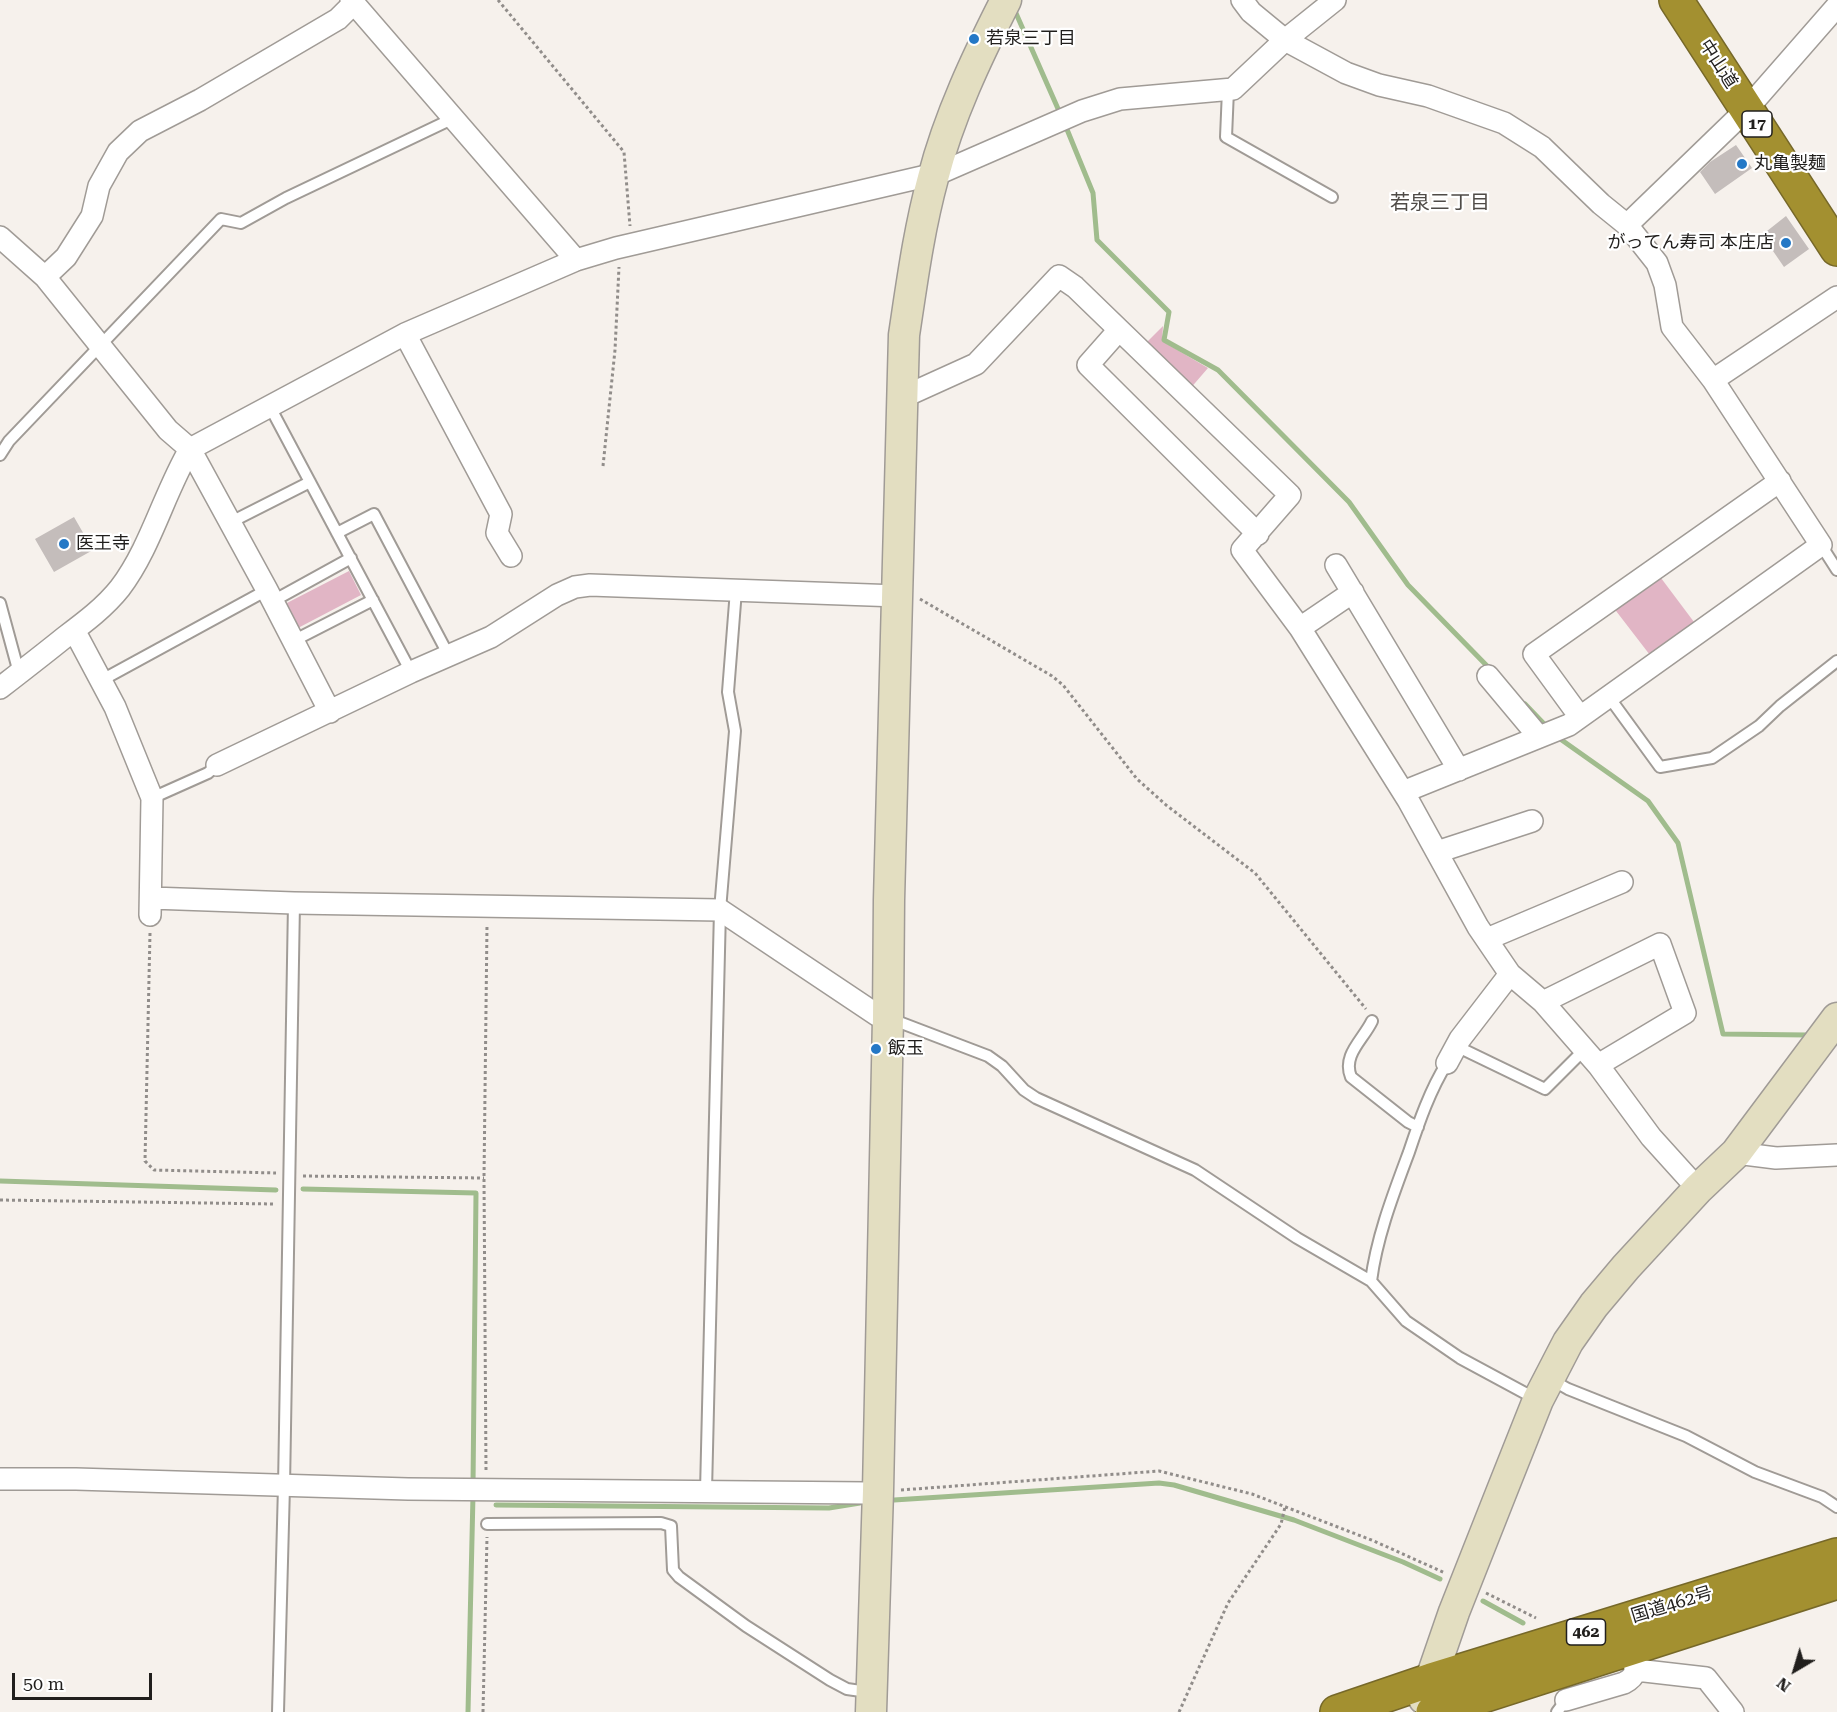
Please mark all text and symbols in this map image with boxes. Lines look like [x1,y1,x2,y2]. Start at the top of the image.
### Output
place label: 若泉三丁目 [986,28,1076,50]
marker: 若泉三丁目 [967,32,981,46]
street label: 中山道 [1694,35,1742,93]
road number: 17 [1742,111,1772,137]
place label: 丸亀製麺 [1754,153,1826,175]
marker: 丸亀製麺 [1735,157,1749,171]
district label: 若泉三丁目 [1390,191,1490,215]
place label: がってん寿司 本庄店 [1607,232,1774,254]
marker: がってん寿司 本庄店 [1779,236,1793,250]
place label: 医王寺 [76,533,130,555]
marker: 医王寺 [57,537,71,551]
place label: 飯玉 [888,1038,924,1060]
marker: 飯玉 [869,1042,883,1056]
street label: 国道462号 [1629,1582,1715,1628]
road number: 462 [1566,1619,1606,1645]
north arrow [1765,1640,1825,1700]
scale bar [15,1661,154,1699]
text: 50 m [23,1673,64,1694]
text: N [1773,1673,1794,1696]

